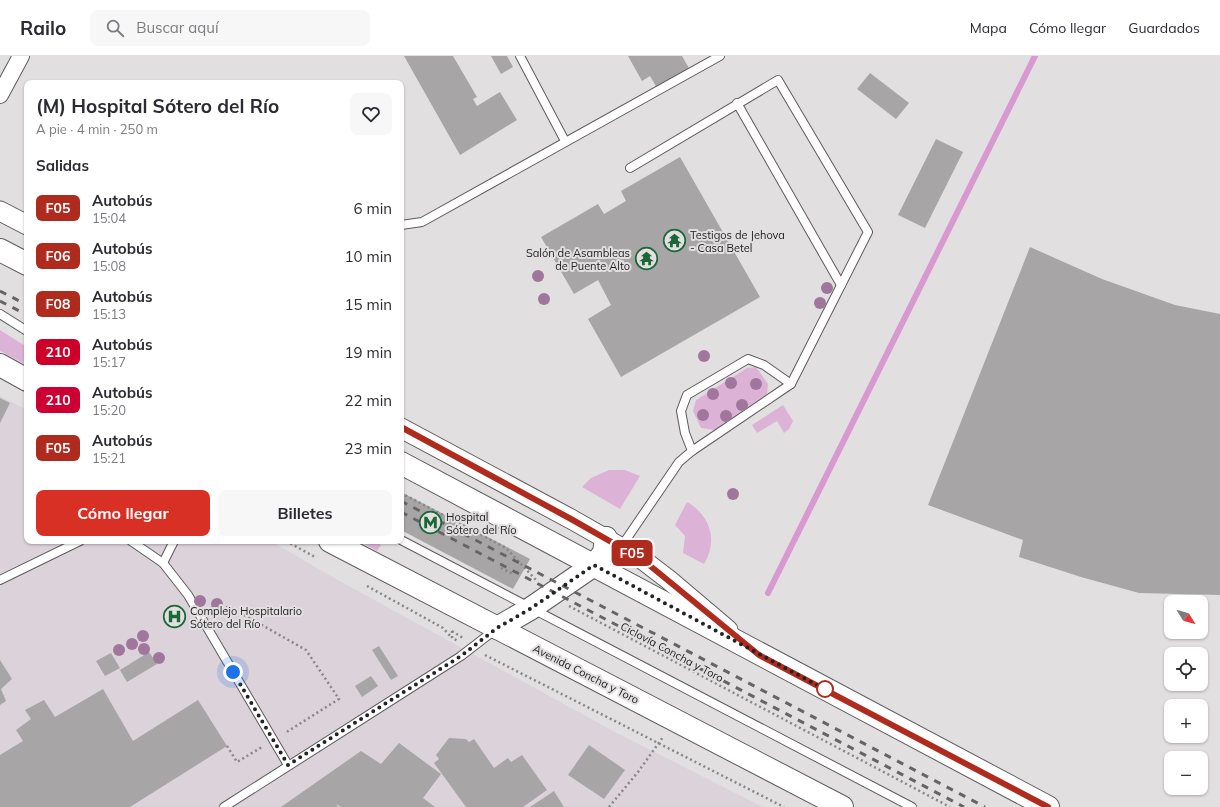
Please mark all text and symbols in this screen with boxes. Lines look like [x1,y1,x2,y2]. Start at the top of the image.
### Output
search box [90,10,370,46]
text: Railo [20,16,66,40]
icon: search [104,17,126,39]
text: Buscar aquí [136,18,218,37]
text: Mapa [970,19,1007,37]
text: Cómo llegar [1029,19,1106,37]
text: Guardados [1128,19,1200,37]
button: heart [350,93,392,135]
text: (M) Hospital Sótero del Río [36,94,279,118]
text: A pie · 4 min · 250 m [36,121,158,137]
text: Salidas [36,156,89,175]
text: Autobús [92,191,152,210]
text: F05 [46,199,70,217]
text: 6 min [354,199,392,218]
text: 15:04 [92,210,126,226]
temple icon: Testigos de Jehova - Casa Betel [662,228,688,254]
place label: Testigos de Jehova - Casa Betel [690,228,785,255]
text: Autobús [92,239,152,258]
place label: Salón de Asambleas de Puente Alto [526,246,630,273]
temple icon: Salón de Asambleas de Puente Alto [633,246,659,272]
text: F06 [46,247,70,265]
text: 10 min [345,247,392,266]
text: 15:08 [92,258,126,274]
text: Autobús [92,287,152,306]
text: F08 [46,295,70,313]
text: 15 min [345,295,392,314]
text: 15:13 [92,306,126,322]
text: Autobús [92,335,152,354]
text: 210 [45,343,71,361]
text: 19 min [345,343,392,362]
text: 15:17 [92,354,126,370]
text: Autobús [92,383,152,402]
text: 210 [45,391,71,409]
text: 22 min [345,391,392,410]
text: 15:20 [92,402,126,418]
text: Autobús [92,431,152,450]
text: F05 [46,439,70,457]
text: 23 min [345,439,392,458]
text: 15:21 [92,450,126,466]
button: Cómo llegar [36,490,210,536]
button: Billetes [218,490,392,536]
metro station icon: Hospital Sótero del Río [418,510,444,536]
place label: Hospital Sótero del Río [446,510,517,537]
line badge: F05 [609,540,655,566]
text: F05 [620,544,644,562]
north arrow [1164,595,1208,639]
map controls [1164,595,1208,795]
hospital icon: Complejo Hospitalario Sótero del Río [162,604,188,630]
place label: Complejo Hospitalario Sótero del Río [190,604,302,631]
street label: Ciclovía Concha y Toro [618,619,726,685]
street label: Avenida Concha y Toro [531,641,641,707]
button: locate [1164,647,1208,691]
your location [223,662,243,682]
unlabelled marker [816,680,834,698]
button: + [1164,699,1208,743]
button: − [1164,751,1208,795]

